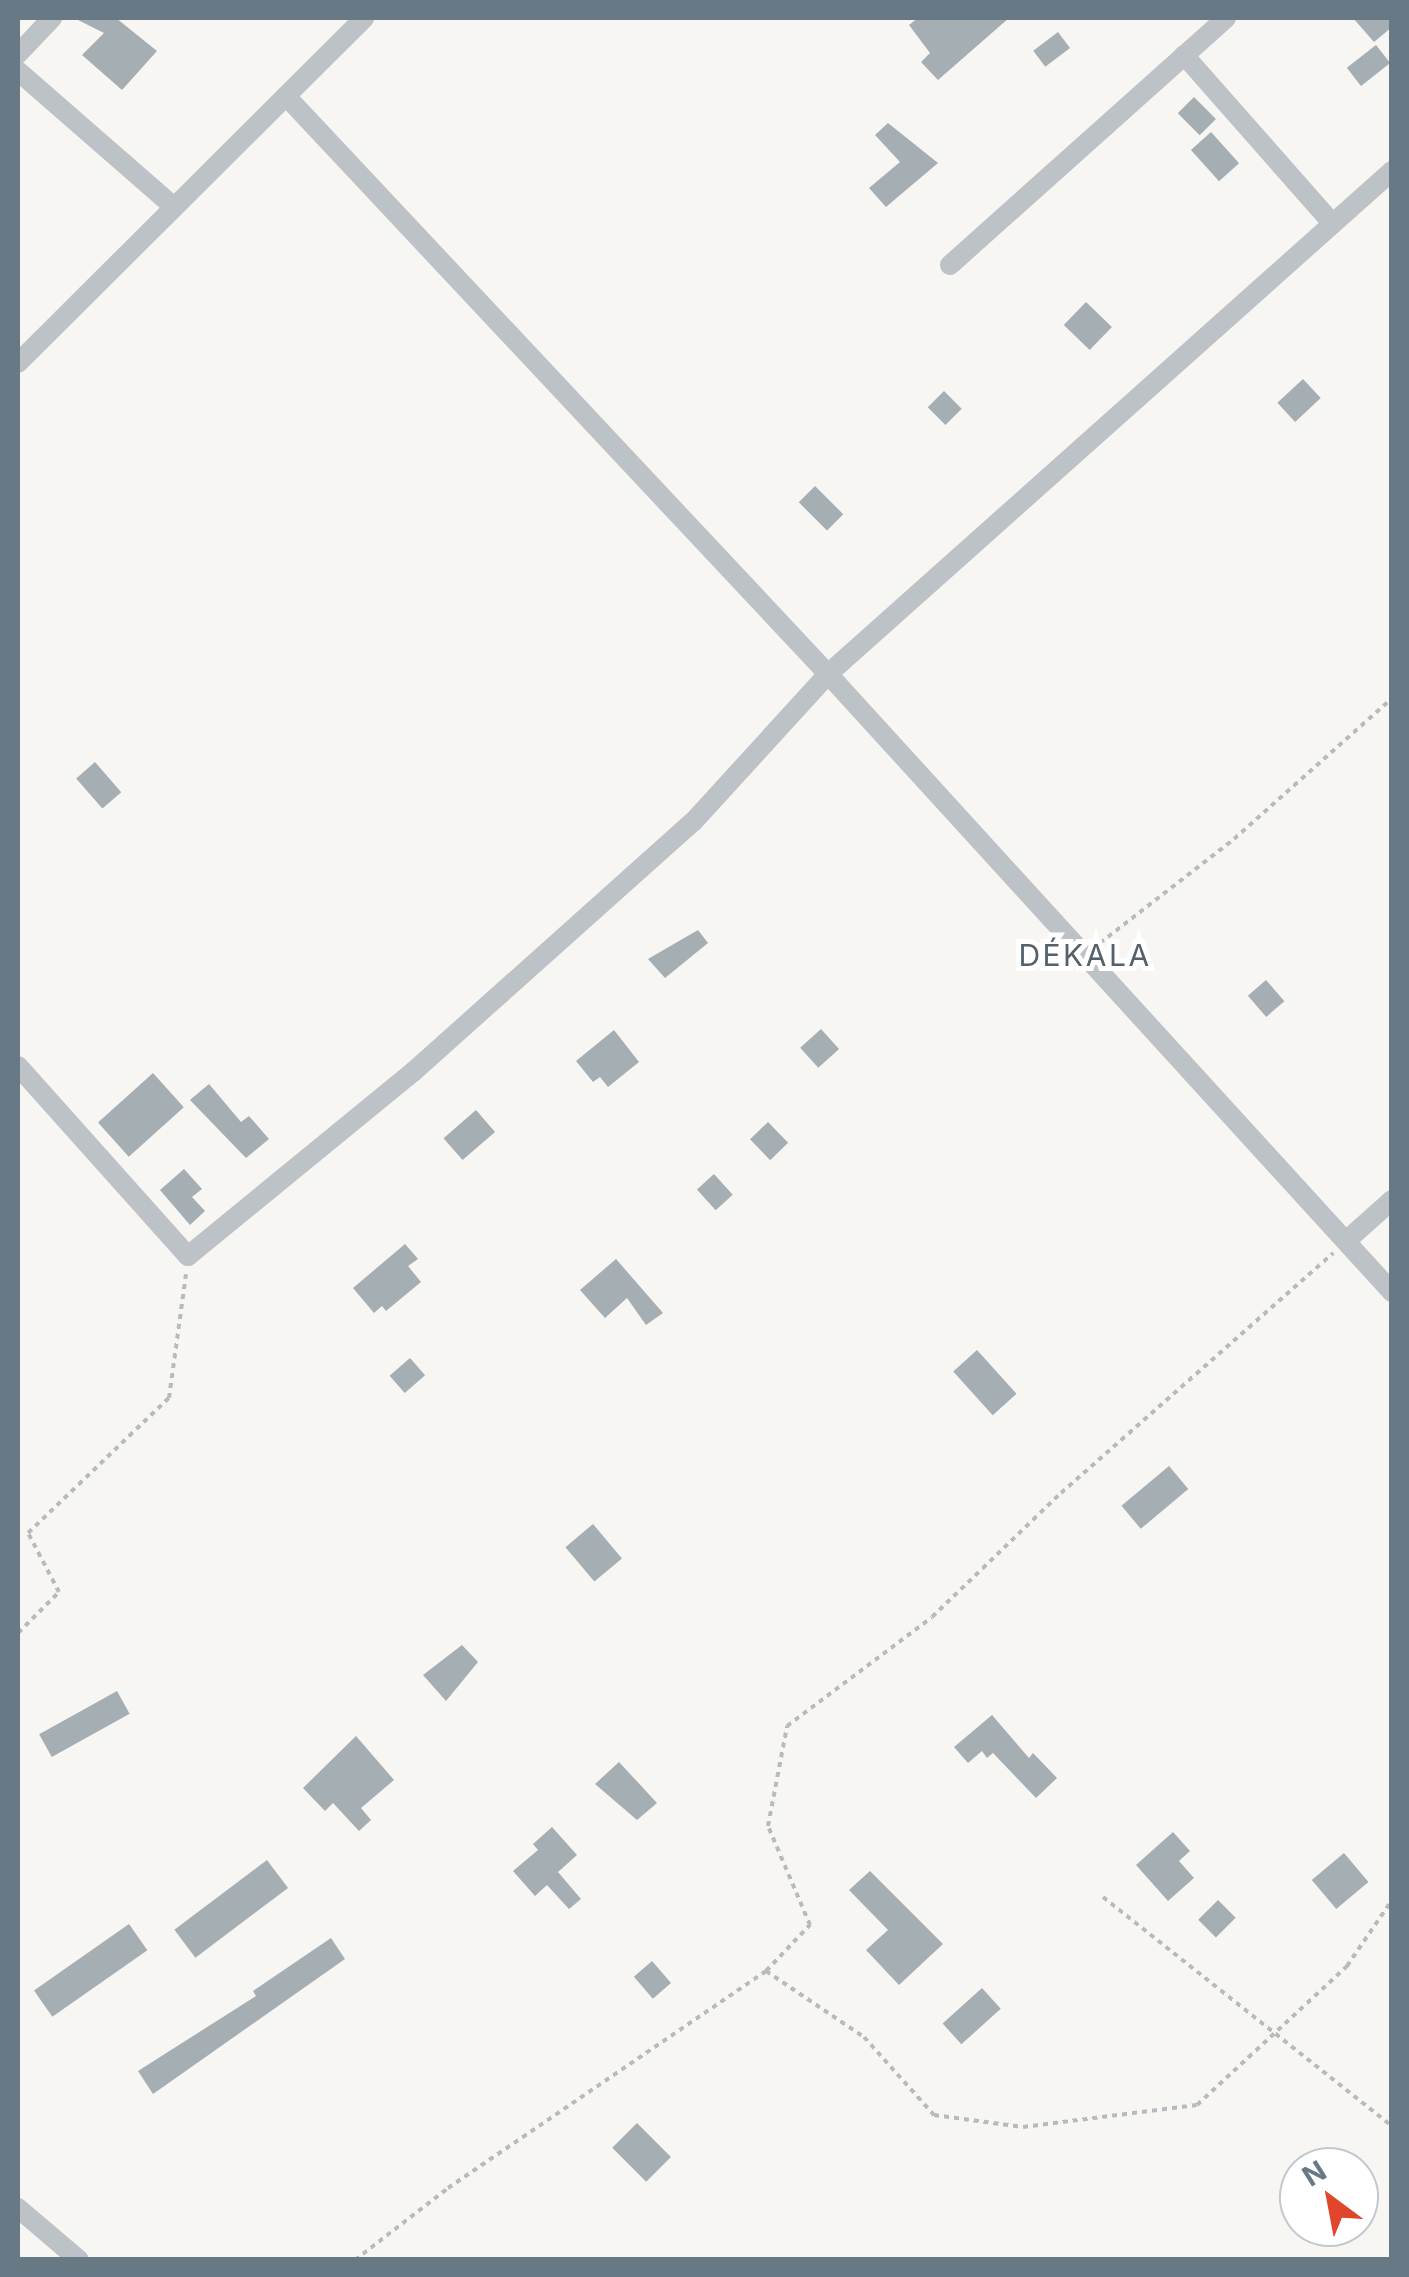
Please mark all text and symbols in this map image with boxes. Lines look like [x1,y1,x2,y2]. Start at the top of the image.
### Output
district label: DÉKALA [1018,937,1152,973]
north arrow [1279,2147,1379,2247]
text: N [1296,2153,1332,2193]

